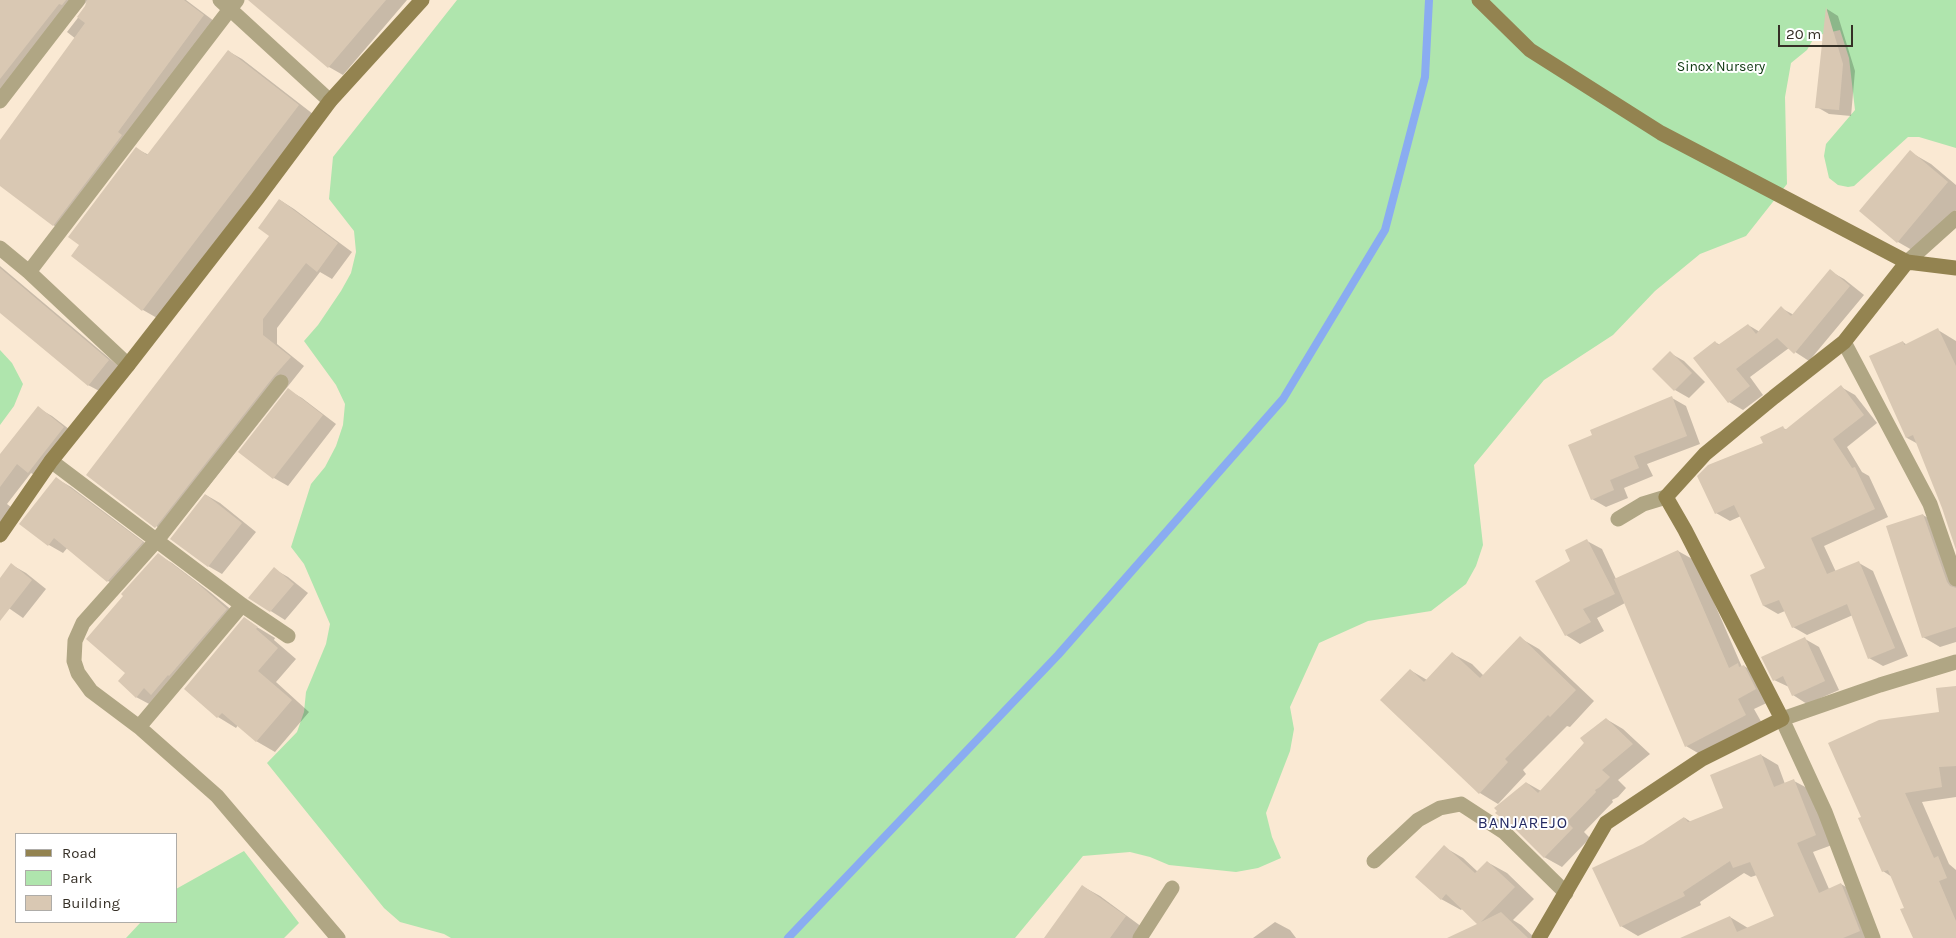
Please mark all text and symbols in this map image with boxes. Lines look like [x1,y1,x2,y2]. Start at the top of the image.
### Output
scale bar [1781,15,1856,47]
text: 20 m [1786,25,1821,43]
park label: Sinox Nursery [1677,59,1765,75]
district label: BANJAREJO [1477,813,1569,833]
legend [15,833,178,923]
text: Road [62,844,97,862]
text: Park [62,869,92,887]
text: Building [62,894,120,912]

